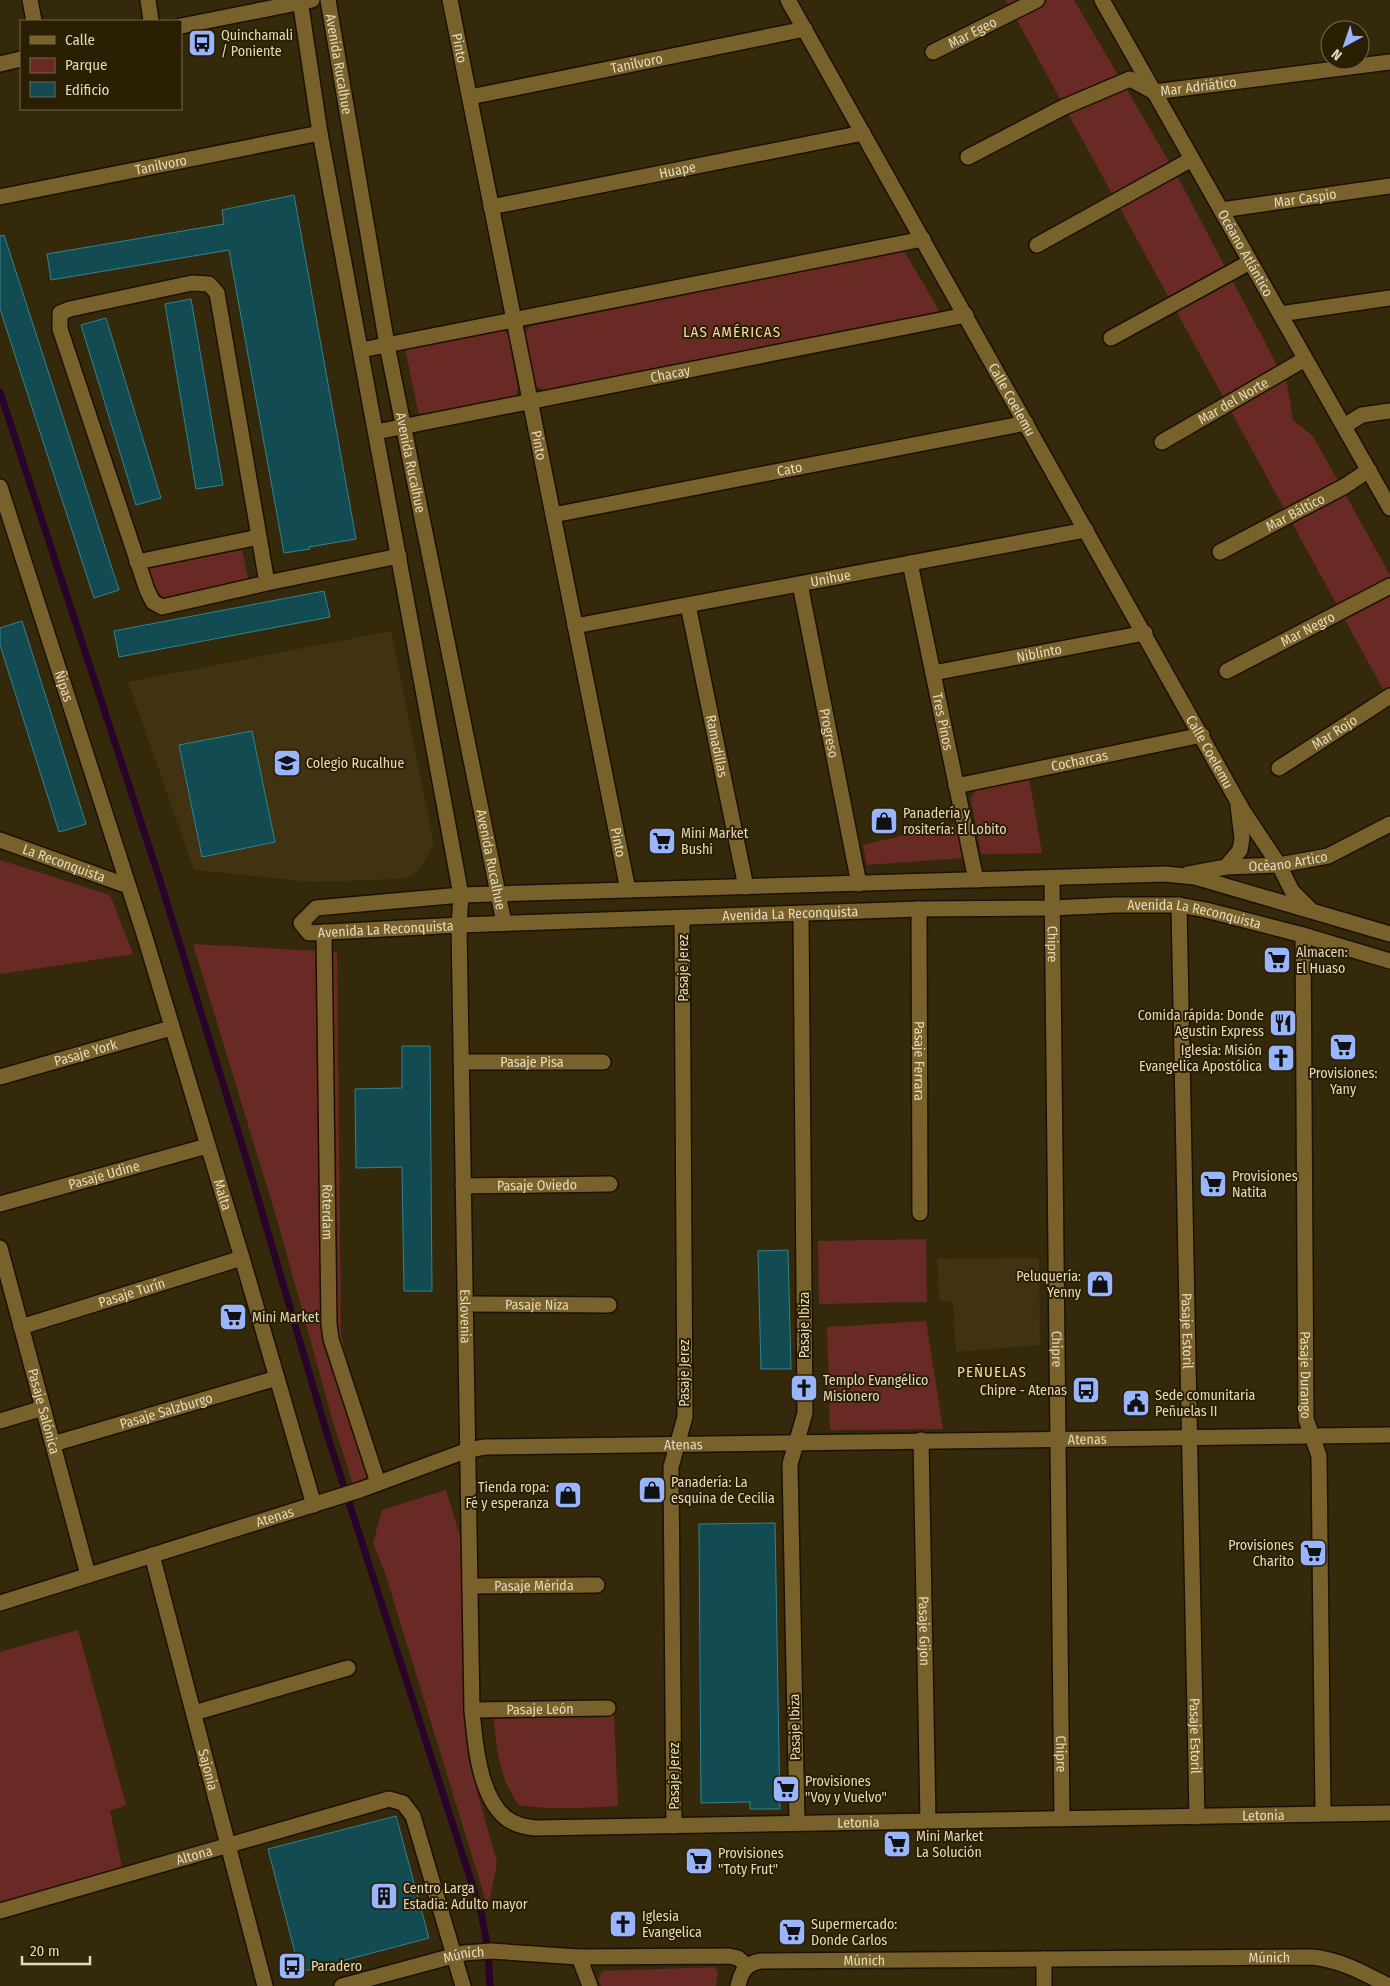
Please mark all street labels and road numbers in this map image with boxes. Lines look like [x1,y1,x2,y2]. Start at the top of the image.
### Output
street label: Avenida Rucalhue [322,12,356,116]
street label: Mar Egeo [945,13,999,52]
street label: Pinto [448,32,471,64]
street label: Tanilvoro [609,50,664,77]
street label: Mar Adriático [1159,73,1237,100]
street label: Tanilvoro [133,151,188,178]
street label: Huape [658,158,697,182]
street label: Mar Caspio [1273,185,1338,211]
street label: Océano Atlántico [1214,207,1277,300]
street label: Calle Coelemu [985,360,1039,439]
street label: Chacay [649,361,692,386]
street label: Mar del Norte [1195,374,1271,428]
street label: Avenida Rucalhue [392,411,429,514]
street label: Pinto [528,429,550,462]
street label: Cato [775,458,804,480]
street label: Mar Báltico [1263,490,1328,535]
street label: Unihue [809,566,852,590]
street label: Mar Negro [1278,608,1338,650]
street label: Niblinto [1015,640,1063,666]
street label: Ñipas [51,668,77,704]
street label: Tres Pinos [929,691,957,752]
street label: Progreso [816,707,843,759]
street label: Mar Rojo [1308,711,1360,753]
street label: Calle Coelemu [1183,712,1237,791]
street label: Ramadillas [702,713,732,779]
street label: Cocharcas [1049,746,1109,775]
street label: Avenida Rucalhue [473,808,510,911]
street label: Pinto [607,826,630,859]
street label: La Reconquista [20,840,108,886]
street label: Océano Artico [1248,848,1329,875]
street label: Avenida La Reconquista [1127,896,1263,932]
street label: Avenida La Reconquista [722,903,859,924]
street label: Avenida La Reconquista [317,917,454,941]
street label: Chipre [1044,926,1061,963]
street label: Pasaje Jerez [675,934,692,1002]
street label: Pasaje Ferrara [911,1021,928,1101]
street label: Pasaje York [52,1035,119,1070]
street label: Pasaje Pisa [500,1054,564,1071]
street label: Pasaje Udine [66,1157,142,1193]
street label: Pasaje Oviedo [497,1176,577,1194]
street label: Malta [210,1177,236,1212]
street label: Róterdam [319,1184,336,1240]
street label: Pasaje Turín [96,1274,167,1311]
street label: Eslovenia [457,1289,474,1344]
street label: Pasaje Ibiza [796,1292,813,1358]
street label: Pasaje Estoril [1178,1293,1197,1369]
street label: Pasaje Niza [505,1296,569,1313]
street label: Chipre [1048,1330,1066,1368]
street label: Pasaje Durango [1297,1331,1314,1419]
street label: Pasaje Jerez [676,1339,693,1407]
street label: Pasaje Salónica [24,1366,64,1456]
street label: Pasaje Salzburgo [118,1389,215,1432]
street label: Atenas [1068,1430,1107,1448]
street label: Atenas [664,1436,703,1453]
street label: Atenas [254,1503,296,1531]
street label: Pasaje Mérida [494,1577,574,1594]
street label: Pasaje Gijon [915,1596,934,1666]
street label: Pasaje Ibiza [786,1693,804,1760]
street label: Pasaje Estoril [1186,1698,1205,1774]
street label: Pasaje León [506,1700,574,1718]
street label: Chipre [1053,1735,1070,1773]
street label: Pasaje Jerez [666,1742,683,1810]
street label: Sajonia [195,1747,222,1793]
street label: Letonia [1242,1806,1285,1824]
street label: Letonia [837,1813,880,1831]
street label: Altona [174,1842,214,1868]
street label: Múnich [441,1943,485,1967]
street label: Múnich [1248,1949,1290,1966]
street label: Múnich [843,1952,885,1969]

